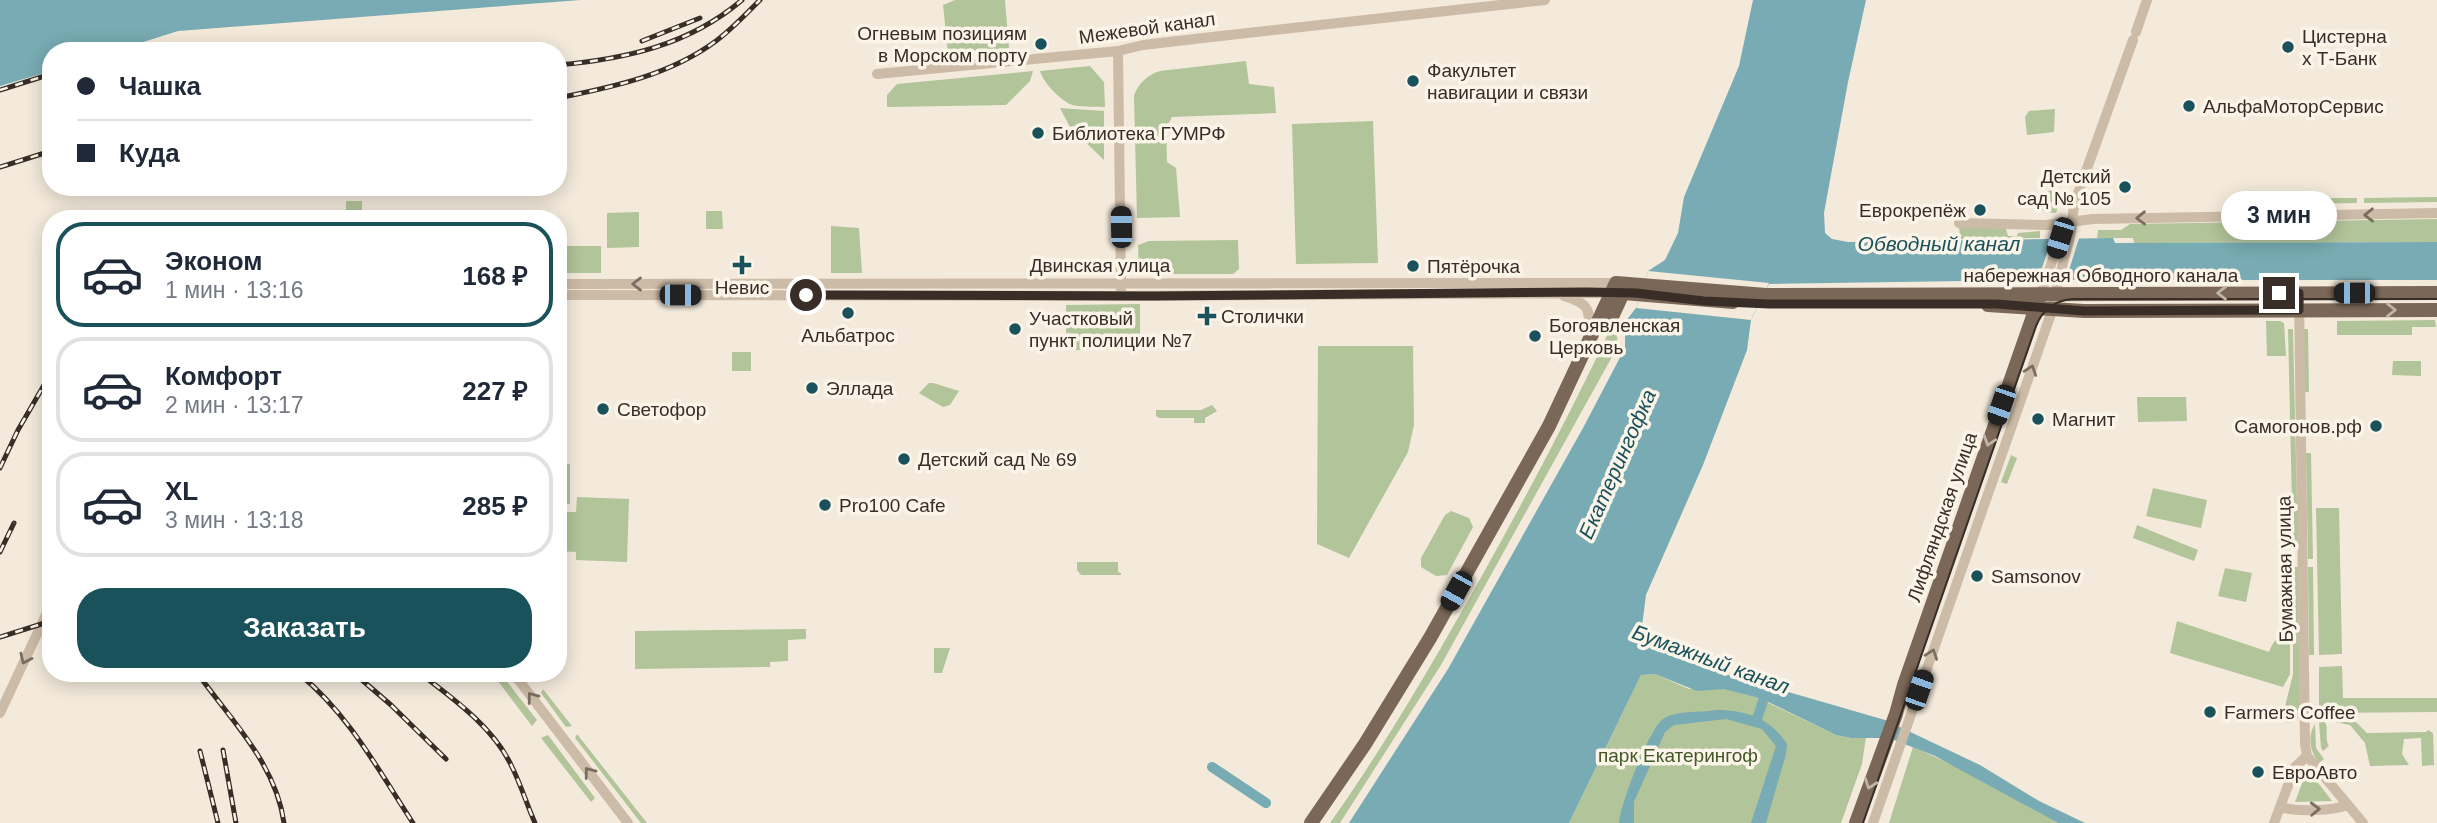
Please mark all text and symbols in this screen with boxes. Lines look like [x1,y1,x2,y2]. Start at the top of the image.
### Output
street label: Межевой канал [1077,8,1217,48]
place label: Огневым позициям в Морском порту [857,23,1027,66]
place label: Цистерна х Т-Банк [2302,26,2387,69]
marker: Огневым позициям в Морском порту [1033,36,1049,52]
marker: Цистерна х Т-Банк [2280,39,2296,55]
place label: Факультет навигации и связи [1427,60,1588,103]
text: Чашка [119,71,201,101]
marker: Факультет навигации и связи [1405,73,1421,89]
place label: АльфаМоторСервис [2203,96,2384,117]
marker: АльфаМоторСервис [2181,98,2197,114]
place label: Библиотека ГУМРФ [1052,123,1226,144]
marker: Библиотека ГУМРФ [1030,125,1046,141]
text: Куда [119,138,180,168]
place label: Детский сад № 105 [2017,166,2111,209]
marker: Детский сад № 105 [2117,179,2133,195]
callout: 3 мин [2221,191,2337,240]
place label: Еврокрепёж [1859,200,1966,221]
marker: Еврокрепёж [1972,202,1988,218]
text: 3 мин [2247,202,2311,228]
car [1111,206,1132,248]
one-way arrow [2363,207,2374,222]
one-way arrow [2136,210,2146,226]
car [2044,215,2077,261]
water label: Обводный канал [1858,232,2021,255]
icon: car [81,243,144,306]
text: Эконом [165,246,263,276]
street label: Двинская улица [1030,255,1171,276]
place label: Пятёрочка [1427,256,1521,277]
marker: Невис [734,257,750,273]
marker: Пятёрочка [1405,258,1421,274]
text: 168 ₽ [462,261,528,291]
street label: набережная Обводного канала [1964,265,2239,286]
one-way arrow [631,276,641,292]
text: 1 мин · 13:16 [165,277,304,303]
place label: Невис [715,277,769,298]
route end [2263,277,2295,309]
route start [790,279,822,311]
car [2334,283,2376,304]
car [660,285,702,306]
one-way arrow [2216,285,2227,301]
one-way arrow [2386,302,2397,318]
marker: Альбатрос [840,305,856,321]
place label: Столички [1221,306,1304,327]
place label: Участковый пункт полиции №7 [1029,308,1192,351]
marker: Столички [1199,308,1215,324]
place label: Богоявленская Церковь [1549,315,1680,358]
marker: Участковый пункт полиции №7 [1007,321,1023,337]
place label: Альбатрос [801,325,895,346]
marker: Богоявленская Церковь [1527,328,1543,344]
icon: car [81,358,144,421]
text: Комфорт [165,361,282,391]
one-way arrow [2023,364,2037,376]
text: 227 ₽ [462,376,528,406]
place label: Эллада [826,378,894,399]
marker: Эллада [804,380,820,396]
car [1985,382,2018,428]
water label: Екатерингофка [1574,386,1660,542]
text: 2 мин · 13:17 [165,392,304,418]
place label: Светофор [617,399,706,420]
marker: Светофор [595,401,611,417]
place label: Магнит [2052,409,2116,430]
marker: Магнит [2030,411,2046,427]
place label: Самогонов.рф [2234,416,2362,437]
marker: Самогонов.рф [2368,418,2384,434]
street label: Лифляндская улица [1903,429,1981,605]
one-way arrow [1983,434,1997,446]
place label: Детский сад № 69 [918,449,1077,470]
marker: Детский сад № 69 [896,451,912,467]
icon: car [81,473,144,536]
text: XL [165,476,198,506]
text: 285 ₽ [462,491,528,521]
place label: Pro100 Cafe [839,495,946,516]
street label: Бумажная улица [2273,495,2297,642]
marker: Pro100 Cafe [817,497,833,513]
text: 3 мин · 13:18 [165,507,304,533]
place label: Samsonov [1991,566,2081,587]
car [1437,568,1476,614]
marker: Samsonov [1969,568,1985,584]
button: Заказать [77,588,532,668]
water label: Бумажный канал [1629,620,1793,698]
one-way arrow [1924,648,1938,660]
one-way arrow [20,652,34,664]
car [1903,667,1936,713]
one-way arrow [528,693,540,705]
place label: Farmers Coffee [2224,702,2356,723]
marker: Farmers Coffee [2202,704,2218,720]
park label: парк Екатерингоф [1598,745,1758,766]
place label: ЕвроАвто [2272,762,2357,783]
marker: ЕвроАвто [2250,764,2266,780]
one-way arrow [585,767,597,780]
one-way arrow [1864,777,1878,789]
one-way arrow [2309,801,2320,816]

